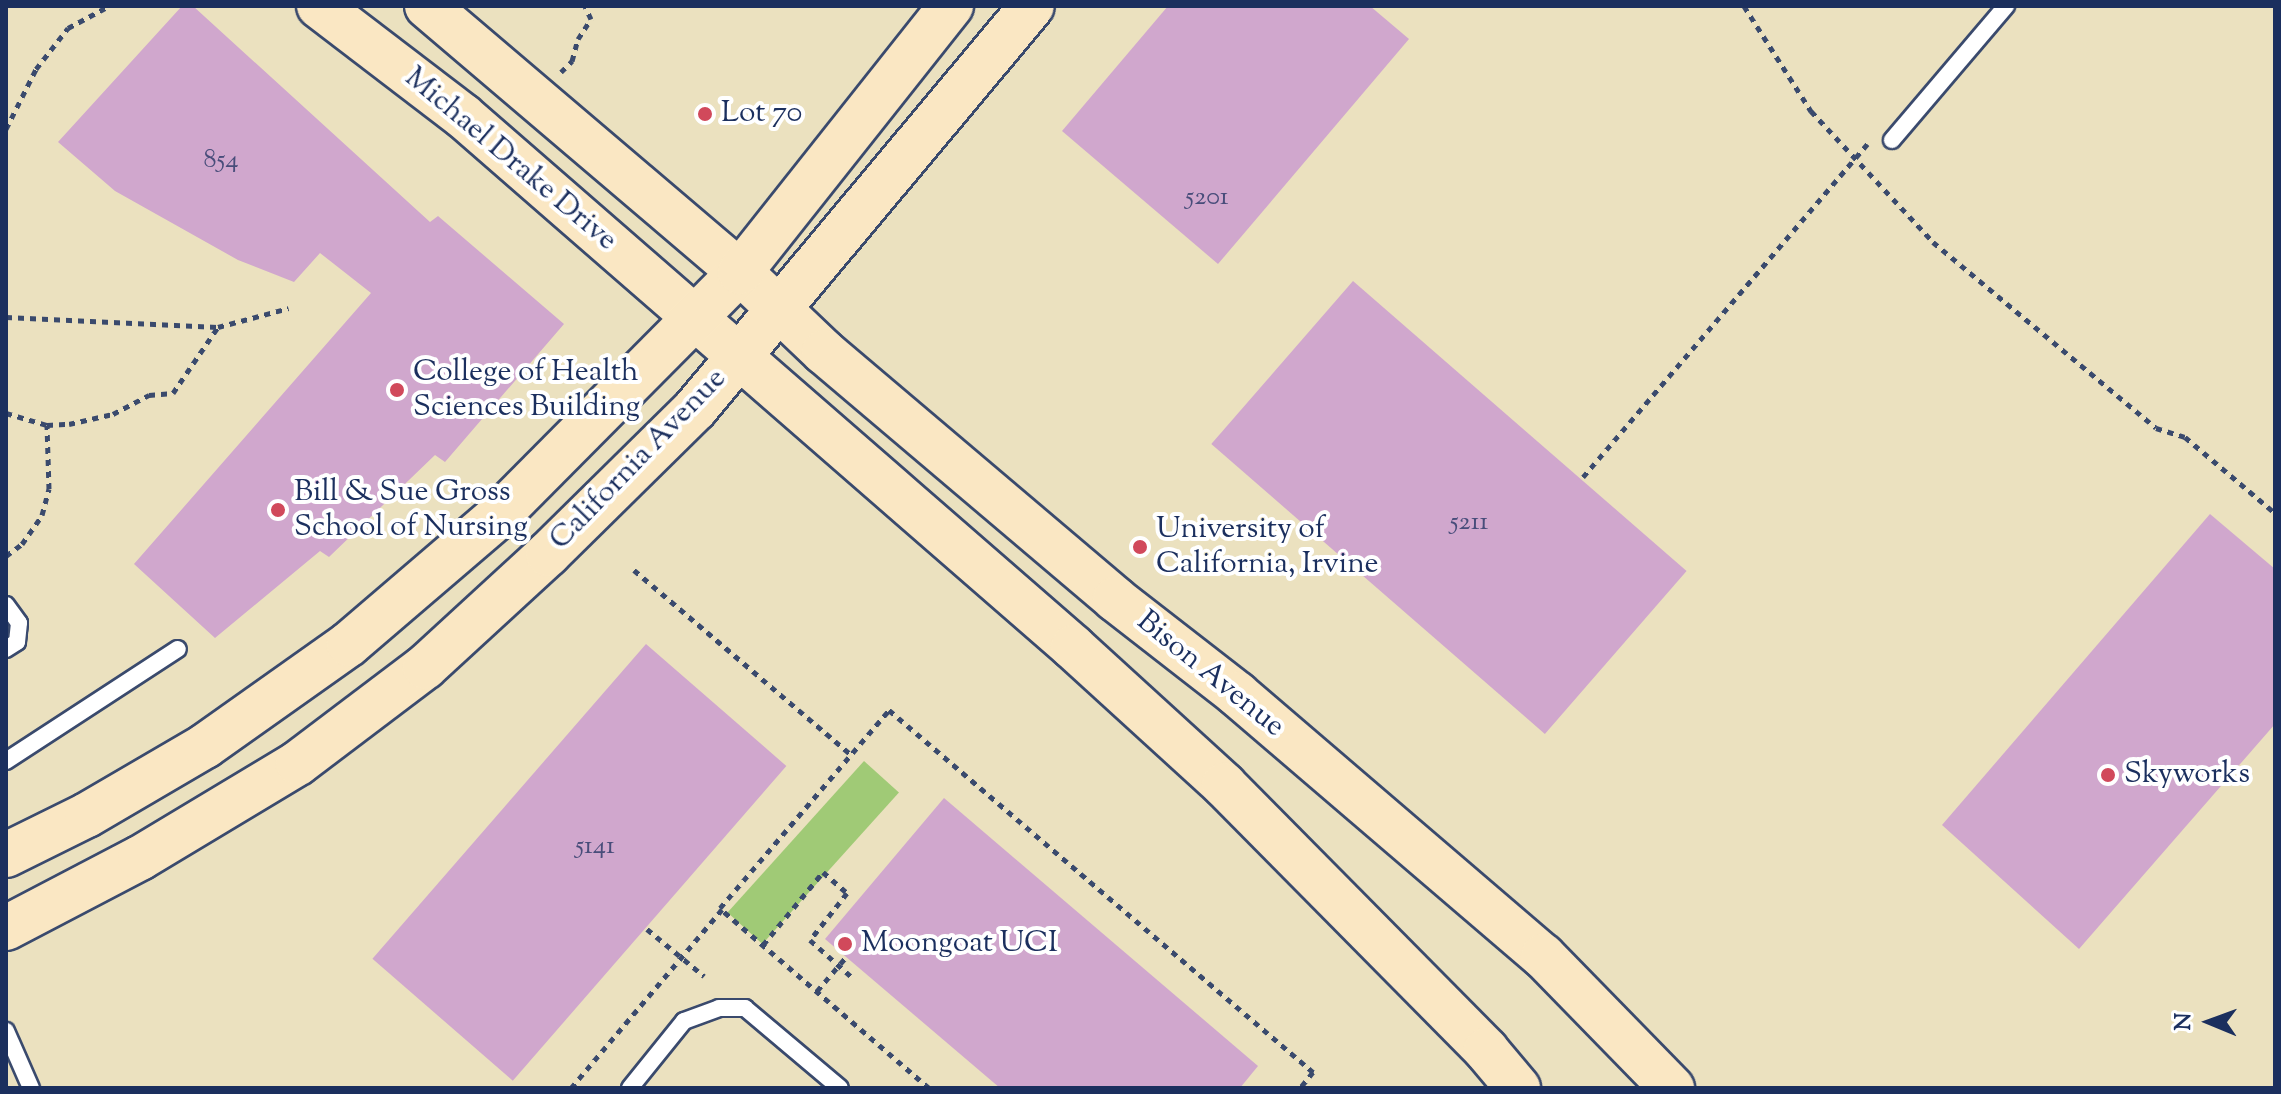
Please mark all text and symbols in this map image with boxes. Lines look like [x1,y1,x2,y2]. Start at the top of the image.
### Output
street label: Michael Drake Drive [396,61,624,259]
place label: Lot 70 [721,96,802,132]
marker: Lot 70 [696,105,714,123]
house number: 854 [204,145,238,177]
house number: 5201 [1185,182,1229,214]
place label: College of Health Sciences Building [413,355,640,426]
street label: California Avenue [543,362,735,558]
marker: College of Health Sciences Building [388,381,406,399]
place label: Bill & Sue Gross School of Nursing [294,475,528,546]
marker: Bill & Sue Gross School of Nursing [269,501,287,519]
house number: 5211 [1450,507,1488,539]
place label: University of California, Irvine [1156,512,1379,582]
marker: University of California, Irvine [1131,538,1149,556]
street label: Bison Avenue [1129,604,1291,746]
place label: Skyworks [2124,757,2250,793]
marker: Skyworks [2099,766,2117,784]
house number: 5141 [575,831,615,863]
place label: Moongoat UCI [861,926,1058,962]
marker: Moongoat UCI [836,935,854,953]
north arrow [2169,982,2249,1062]
text: N [2169,1013,2201,1031]

